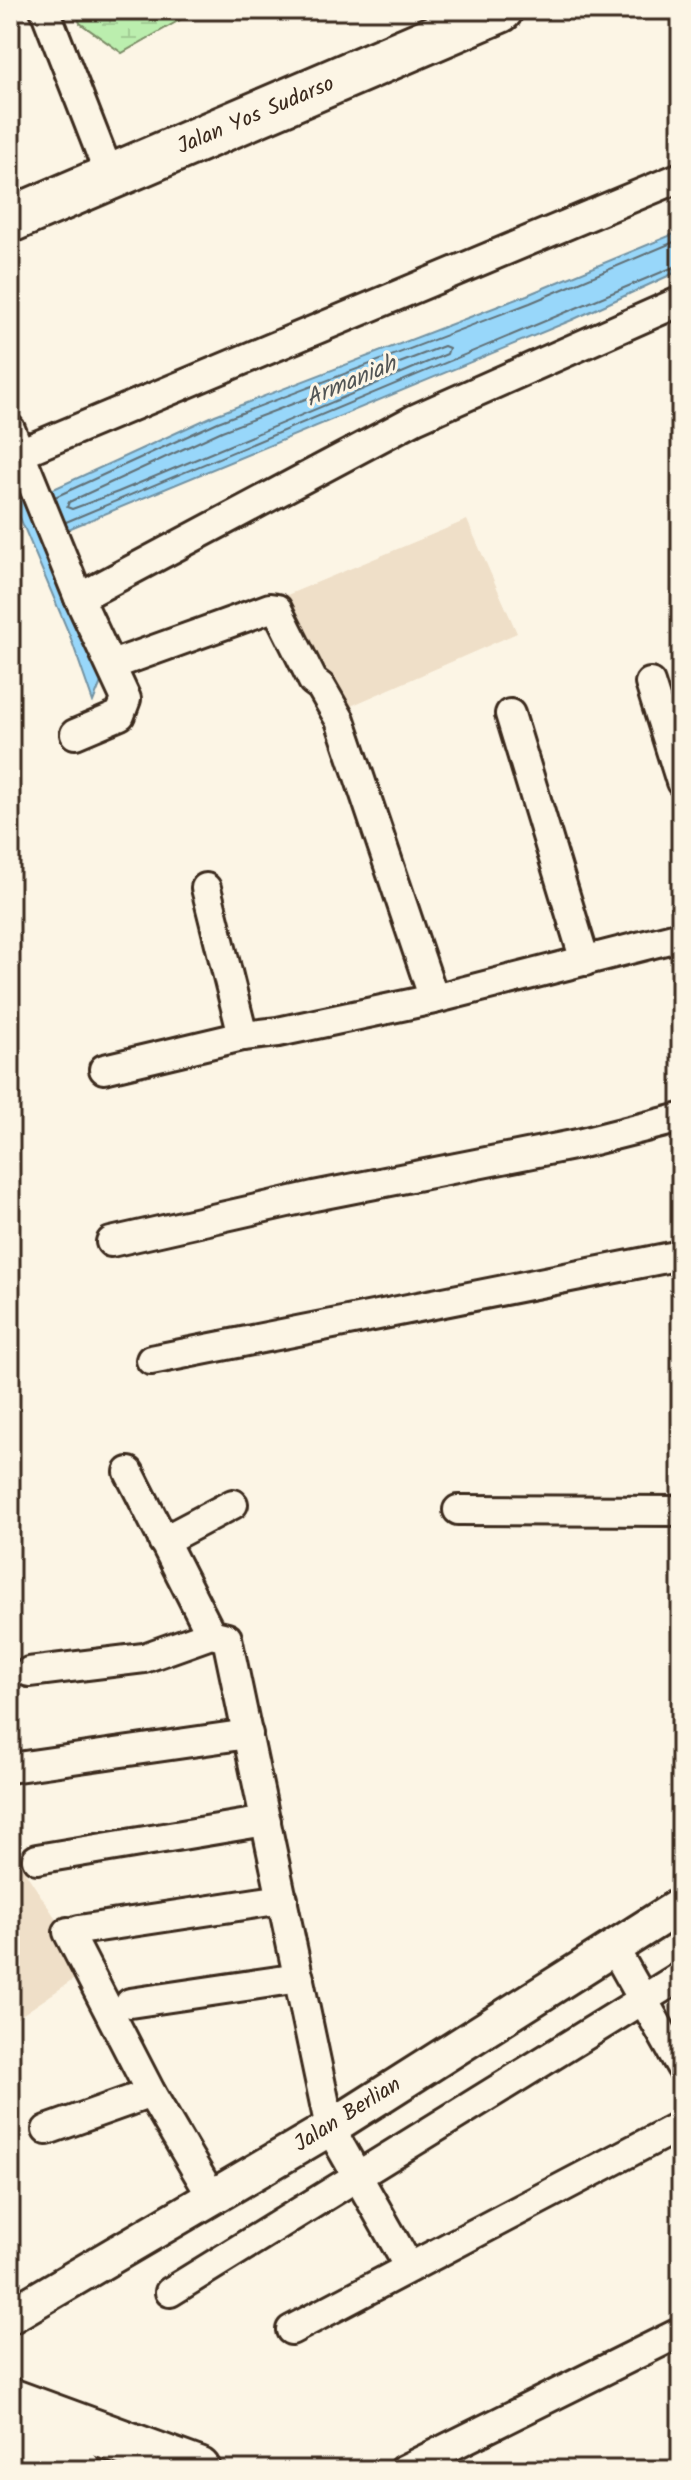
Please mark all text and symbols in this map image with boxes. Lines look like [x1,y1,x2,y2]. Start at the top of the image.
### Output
street label: Jalan Yos Sudarso [172,67,340,165]
water label: Armaniah [299,345,405,419]
street label: Jalan Berlian [288,2068,408,2162]

